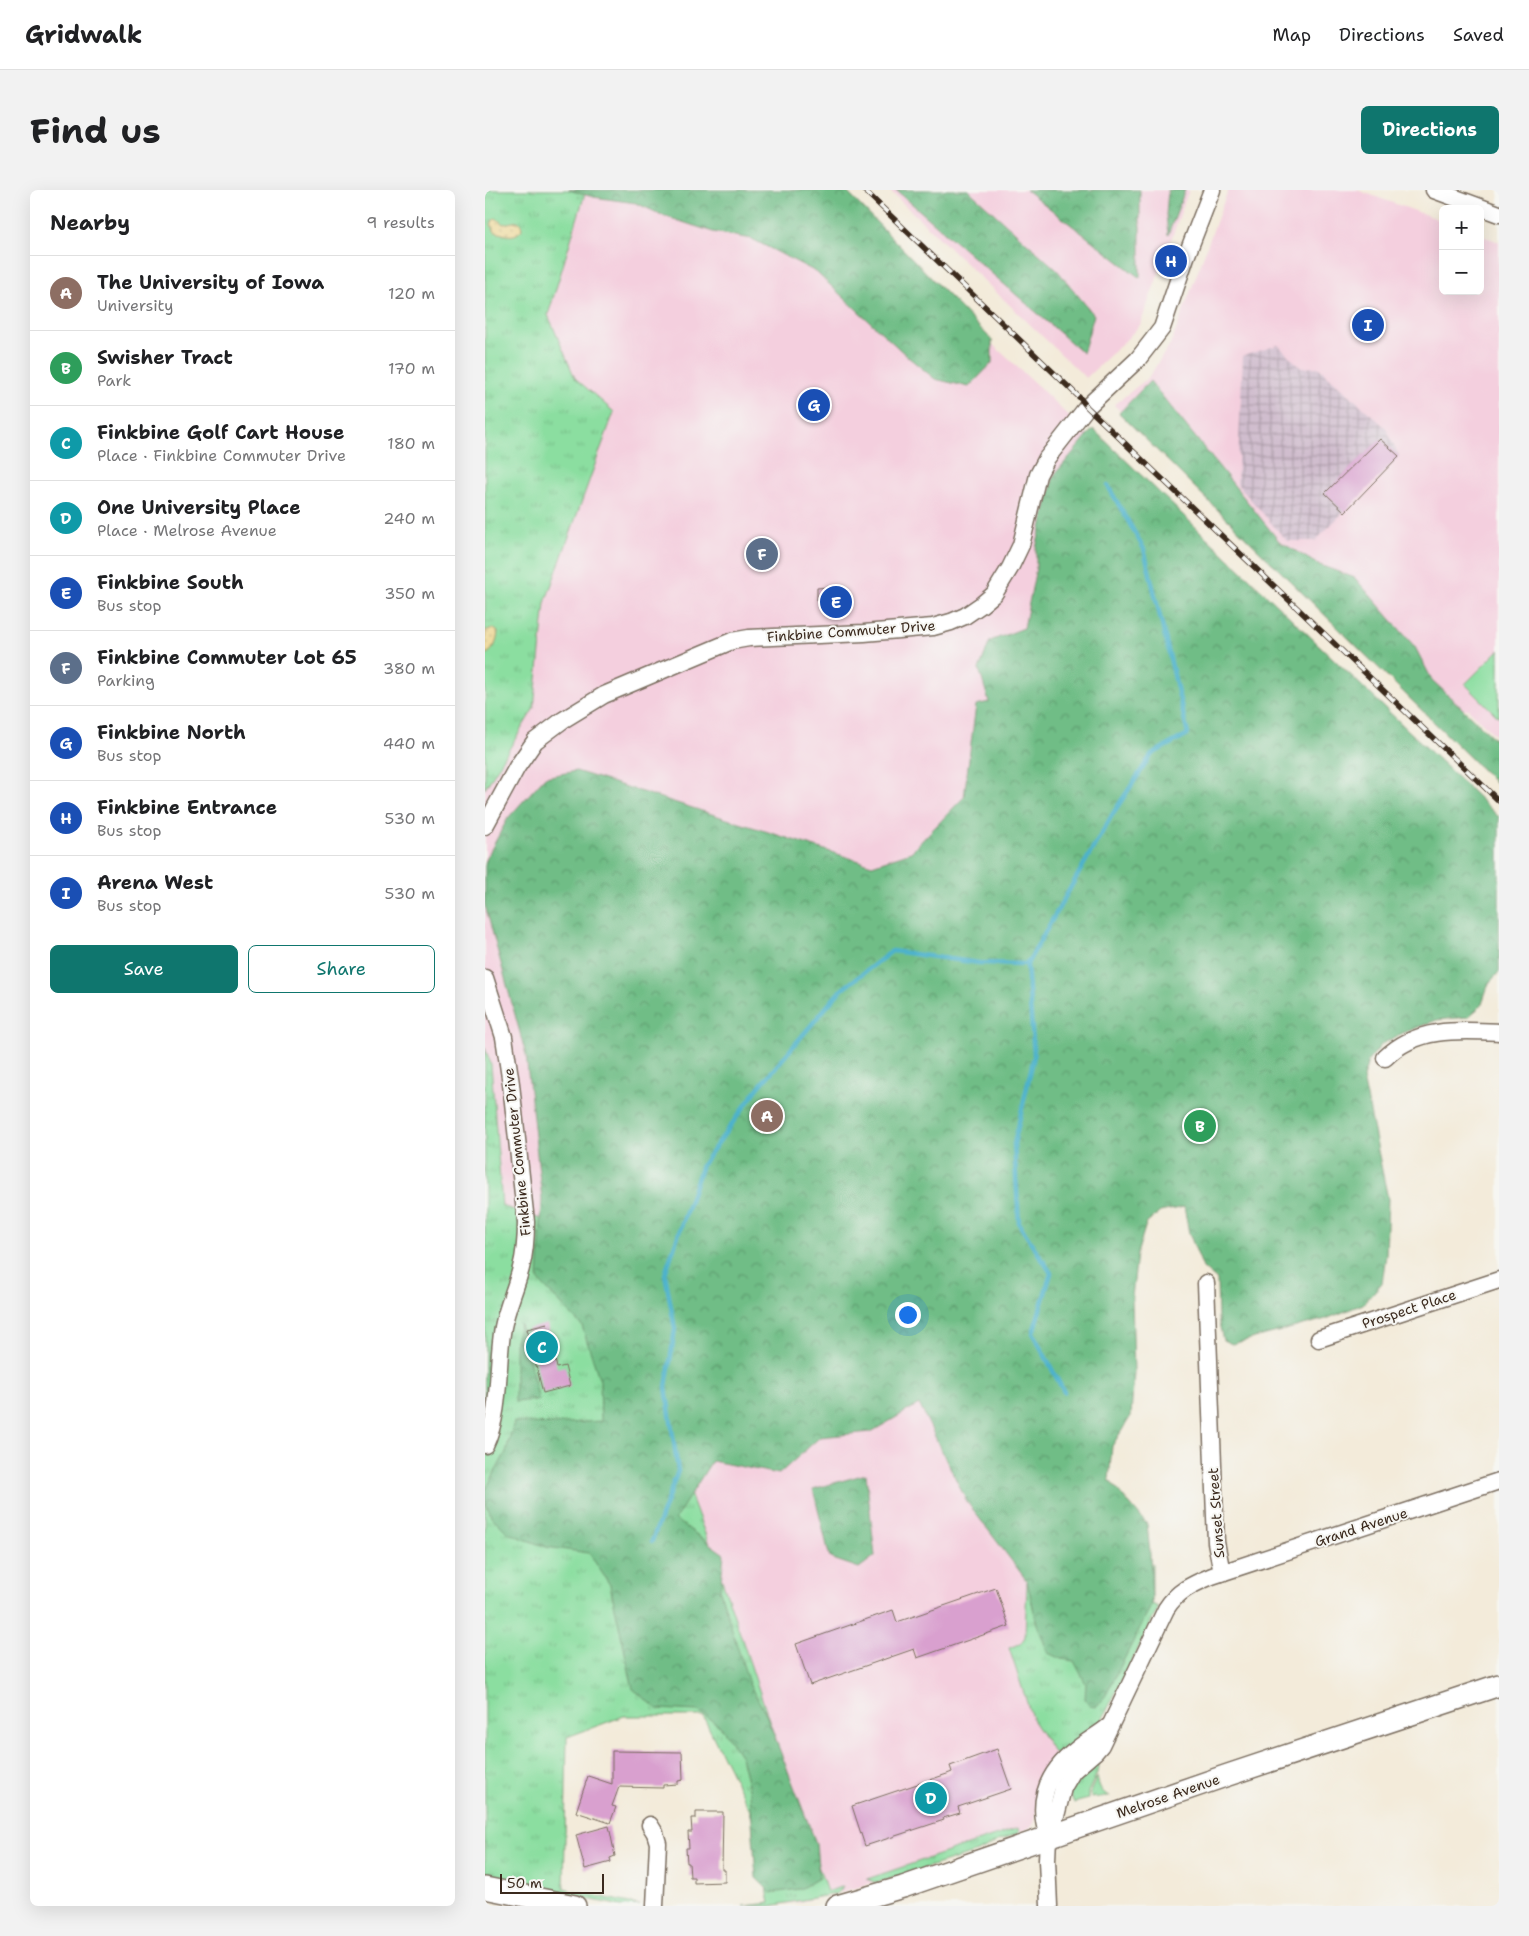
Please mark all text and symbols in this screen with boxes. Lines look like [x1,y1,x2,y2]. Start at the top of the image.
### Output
text: Gridwalk [25,19,142,51]
text: Map [1273,23,1311,47]
text: Directions [1339,23,1425,47]
text: Saved [1453,23,1504,47]
button: Directions [1361,106,1499,154]
text: Find us [30,107,161,154]
map controls [1439,205,1484,295]
button: + [1439,205,1484,250]
text: Nearby [50,209,130,237]
text: 9 results [366,212,435,233]
pin: H [1155,242,1187,280]
button: − [1439,250,1484,295]
text: The University of Iowa [97,270,324,295]
text: A [60,283,72,304]
text: 120 m [388,283,435,304]
text: University [97,295,173,316]
pin: I [1352,306,1384,344]
text: Swisher Tract [97,345,233,370]
text: B [61,358,71,379]
text: 170 m [388,358,435,379]
text: Park [97,370,131,391]
pin: G [798,386,830,424]
text: Finkbine Golf Cart House [97,420,344,445]
text: C [61,433,71,454]
text: 180 m [387,433,435,454]
text: Place · Finkbine Commuter Drive [97,445,346,466]
text: One University Place [97,495,301,520]
text: D [60,508,72,529]
text: 240 m [383,508,435,529]
text: Place · Melrose Avenue [97,520,277,541]
pin: F [746,535,778,573]
text: Finkbine South [97,570,244,595]
text: E [61,583,71,604]
text: 350 m [384,583,435,604]
pin: E [820,583,852,621]
text: Bus stop [97,595,162,616]
street label: Finkbine Commuter Drive [766,616,936,646]
text: Finkbine Commuter Lot 65 [97,645,357,670]
text: F [61,658,71,679]
text: 380 m [383,658,435,679]
text: Parking [97,670,155,691]
text: Finkbine North [97,720,246,745]
text: G [60,733,72,754]
text: 440 m [383,733,435,754]
text: Bus stop [97,745,162,766]
text: Finkbine Entrance [97,795,277,820]
text: H [60,808,72,829]
text: 530 m [385,808,435,829]
text: Bus stop [97,820,162,841]
text: Arena West [97,870,213,895]
text: I [62,883,70,904]
text: 530 m [385,883,435,904]
text: Bus stop [97,895,162,916]
button: Save [50,945,238,993]
button: Share [248,945,435,993]
street label: Finkbine Commuter Drive [499,1067,535,1237]
pin: A [751,1097,783,1135]
pin: B [1184,1107,1216,1145]
street label: Prospect Place [1360,1285,1458,1333]
your location [895,1302,921,1328]
pin: C [526,1328,558,1366]
street label: Sunset Street [1204,1467,1228,1559]
street label: Grand Avenue [1312,1504,1410,1550]
street label: Melrose Avenue [1114,1770,1222,1822]
pin: D [915,1779,947,1817]
scale bar [500,1871,604,1894]
text: 50 m [507,1874,542,1892]

